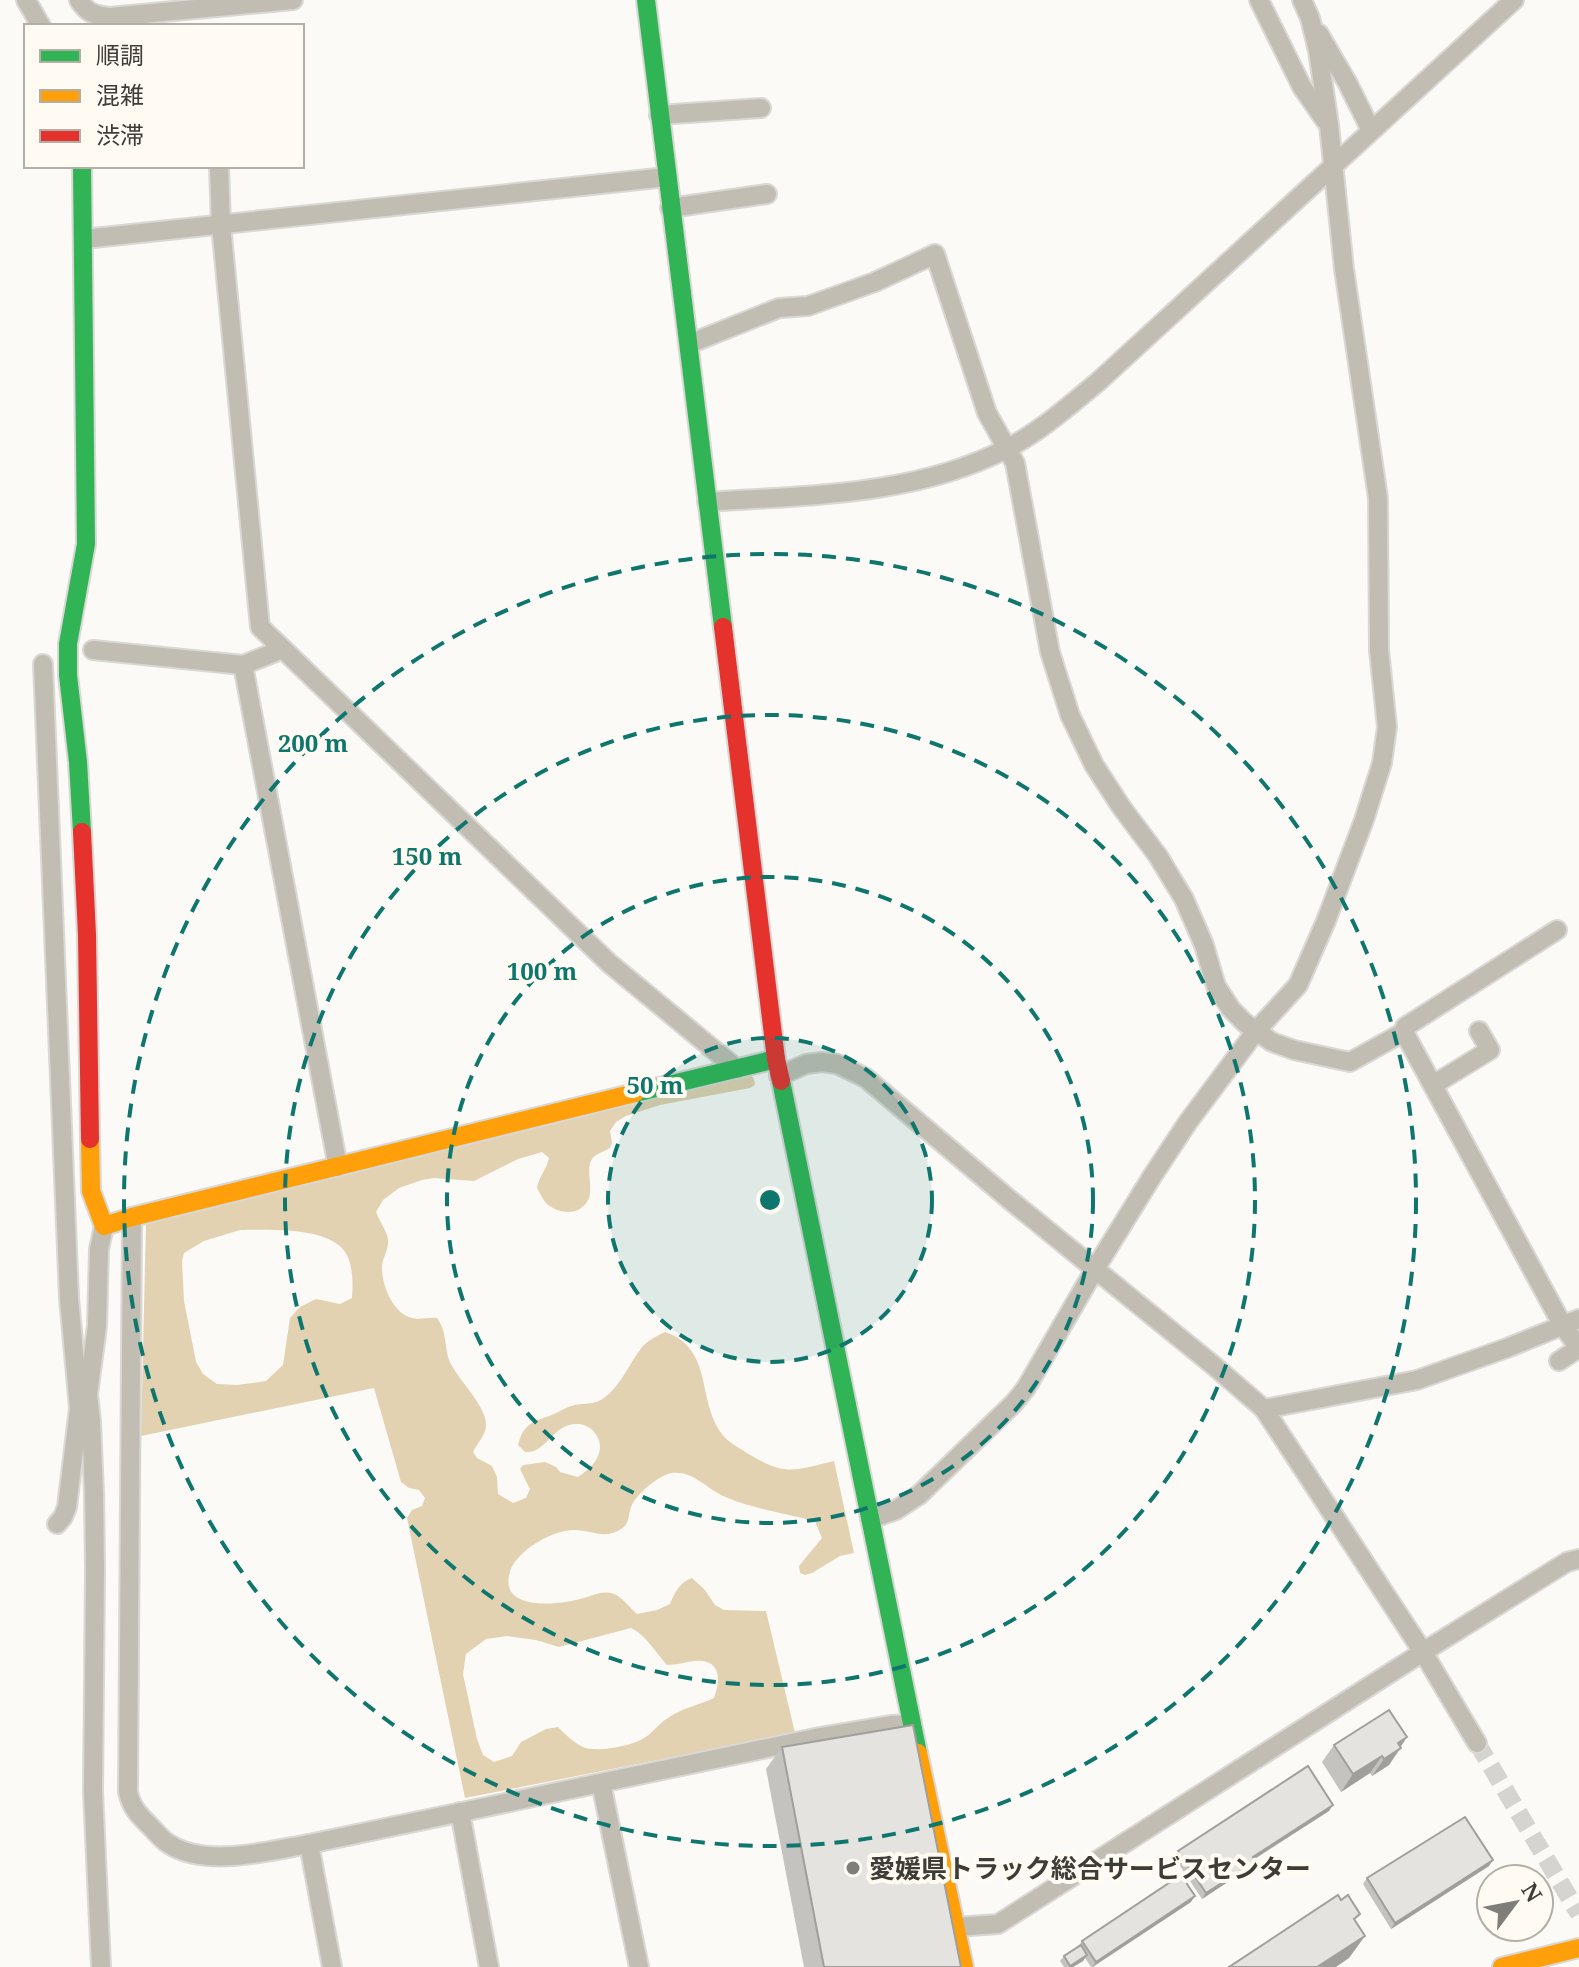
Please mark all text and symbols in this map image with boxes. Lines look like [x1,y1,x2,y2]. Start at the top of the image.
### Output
legend [24,24,304,168]
text: 順調 [96,38,144,71]
text: 混雑 [96,78,144,111]
text: 渋滞 [96,118,144,151]
text: 200 m [278,726,349,759]
text: 150 m [392,839,463,872]
text: 100 m [507,954,578,987]
text: 50 m [626,1068,684,1101]
centre of rings [756,1186,784,1214]
place label: 愛媛県トラック総合サービスセンター [869,1850,1311,1886]
marker: 愛媛県トラック総合サービスセンター [844,1859,862,1877]
north arrow [1475,1863,1555,1943]
text: N [1515,1877,1550,1907]

